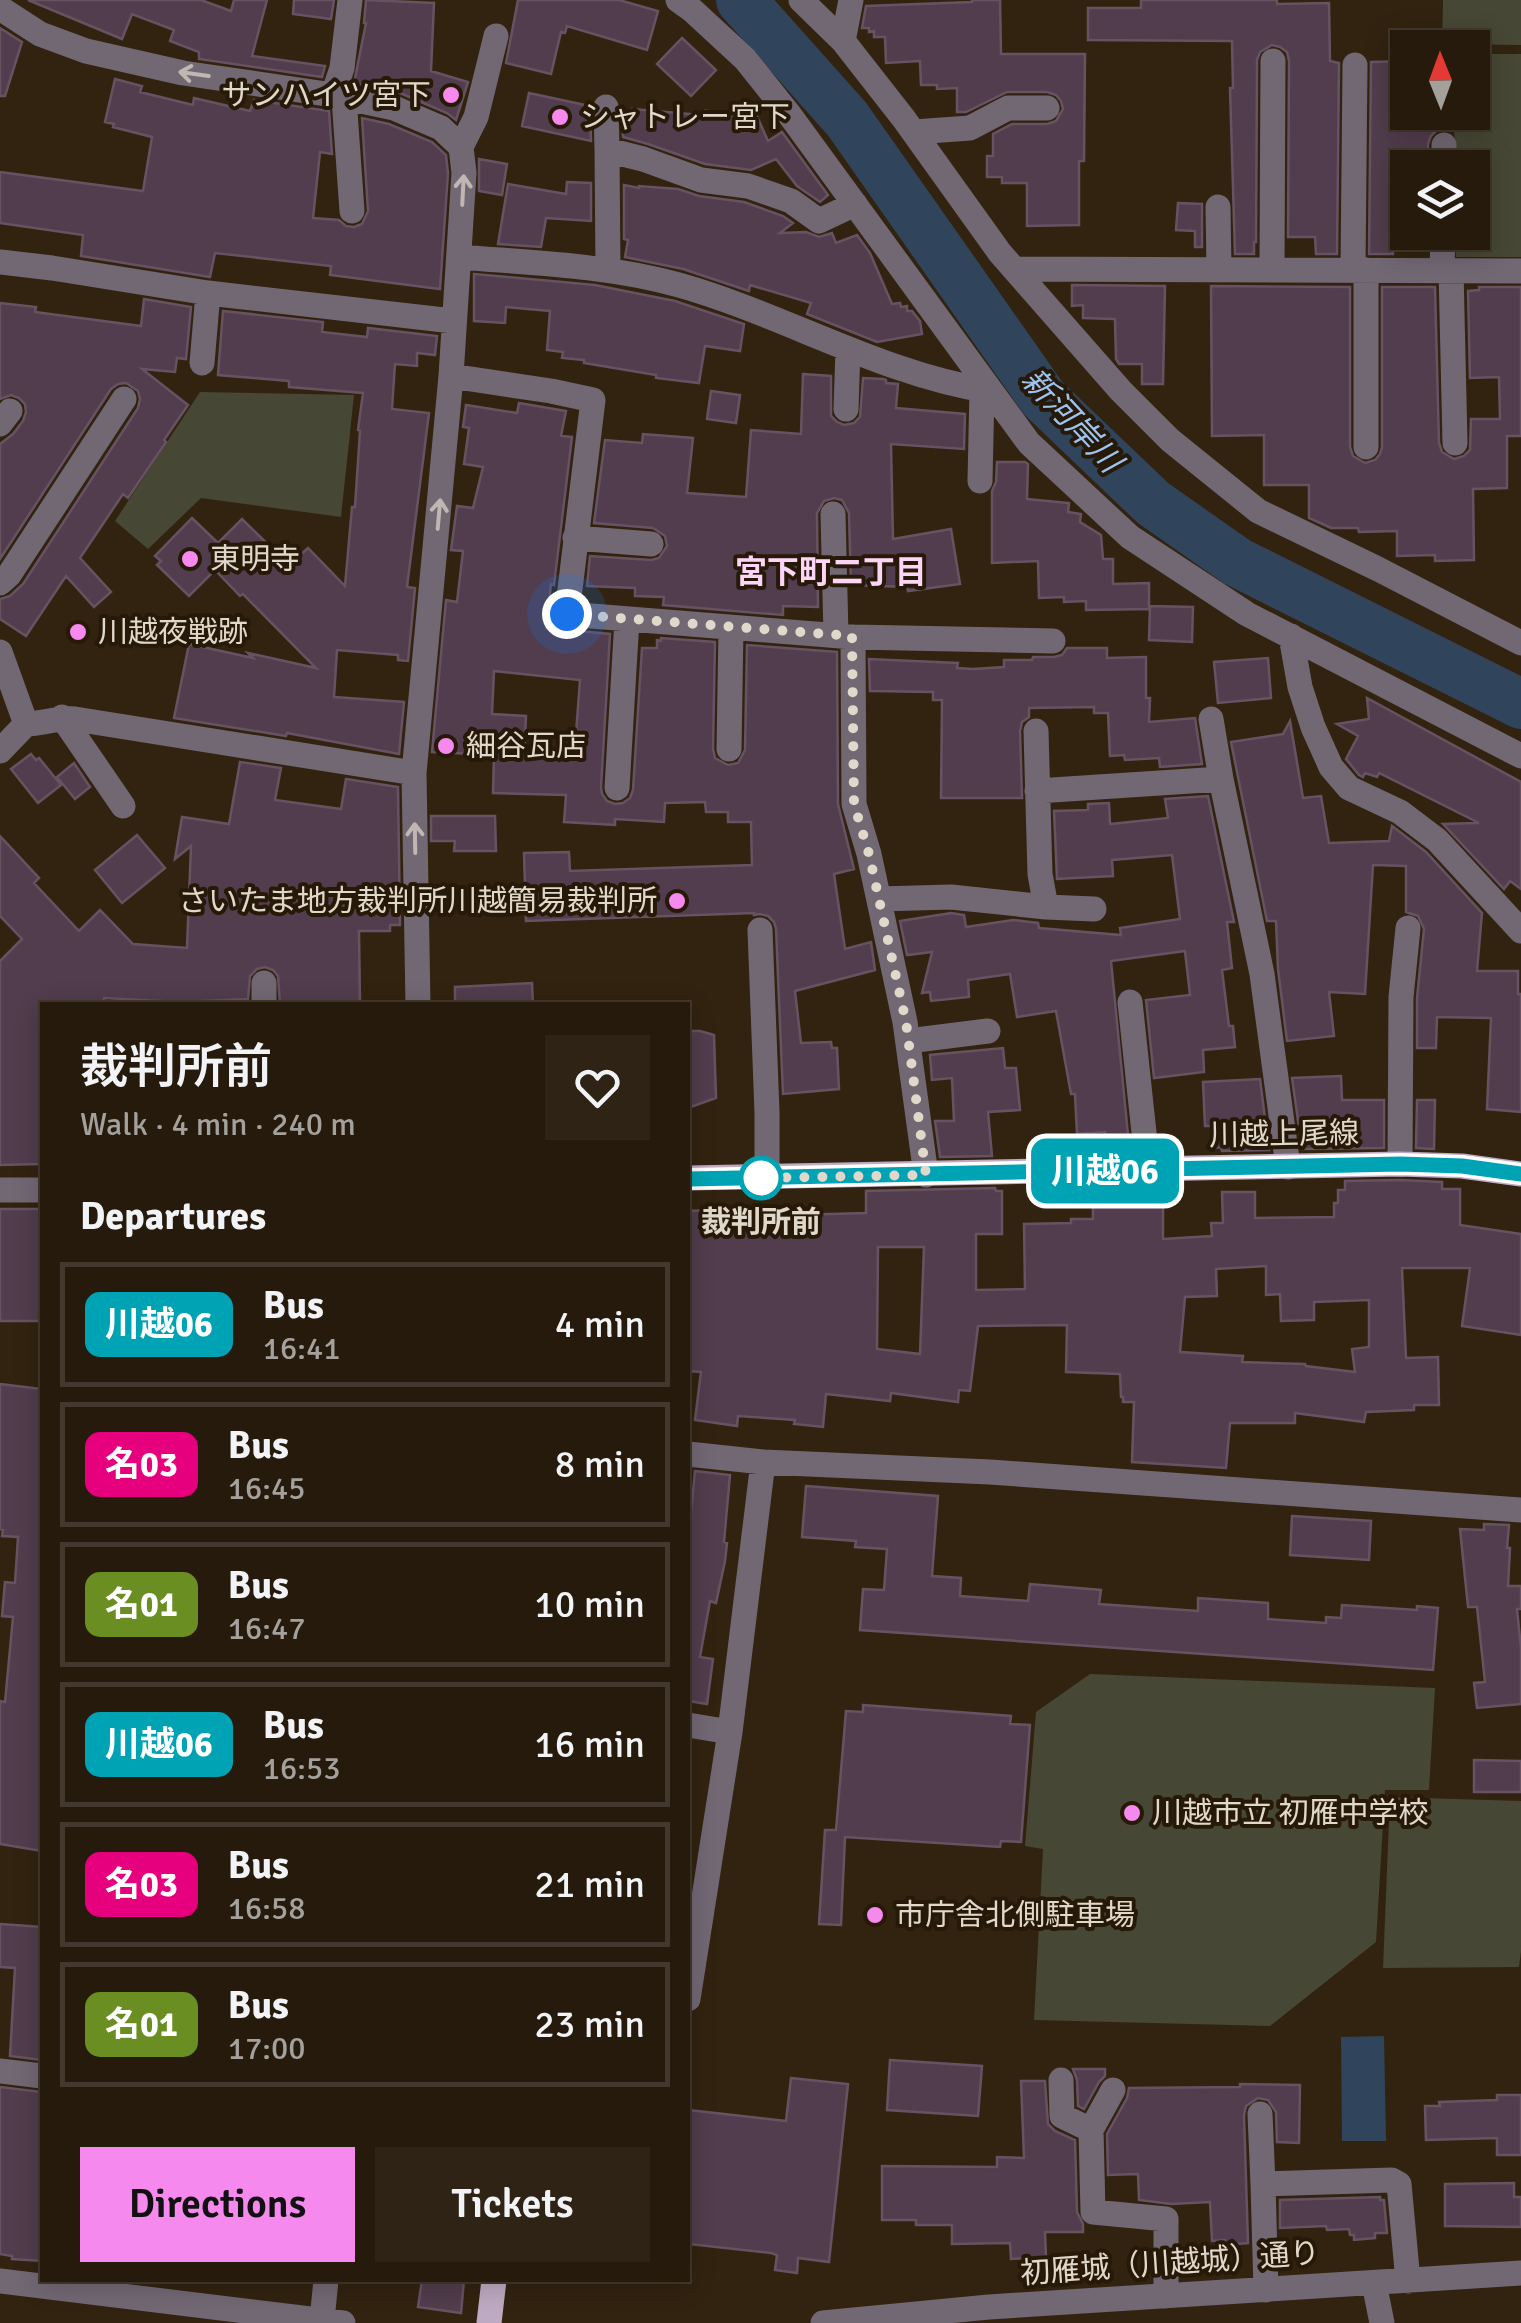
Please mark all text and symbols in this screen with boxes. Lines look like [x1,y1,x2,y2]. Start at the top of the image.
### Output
north arrow [1390,30,1490,130]
map controls [1390,30,1490,250]
one-way arrow [178,65,211,83]
place label: サンハイツ宮下 [222,77,431,114]
marker: サンハイツ宮下 [440,84,462,106]
place label: シャトレー宮下 [580,99,790,136]
marker: シャトレー宮下 [549,106,571,128]
button: layers [1390,150,1490,250]
one-way arrow [454,174,473,206]
water label: 新河岸川 [1014,360,1132,483]
one-way arrow [429,498,448,530]
place label: 東明寺 [210,541,300,578]
marker: 東明寺 [179,548,201,570]
district label: 宮下町二丁目 [735,553,927,592]
your location [542,589,592,639]
place label: 川越夜戦跡 [98,614,248,651]
marker: 川越夜戦跡 [67,621,89,643]
place label: 細谷瓦店 [466,728,586,765]
marker: 細谷瓦店 [435,735,457,757]
one-way arrow [406,822,424,854]
place label: さいたま地方裁判所川越簡易裁判所 [178,883,657,920]
marker: さいたま地方裁判所川越簡易裁判所 [666,890,688,912]
button: heart [545,1035,650,1140]
text: 裁判所前 [80,1038,272,1097]
text: Walk · 4 min · 240 m [80,1105,356,1144]
street label: 川越上尾線 [1209,1115,1359,1154]
line badge: 川越06 [1035,1138,1175,1204]
text: 川越06 [1051,1150,1159,1193]
marker: 裁判所前 [740,1157,782,1199]
text: Departures [80,1193,266,1240]
place label: 裁判所前 [701,1204,821,1241]
text: Bus [263,1282,324,1329]
text: 4 min [555,1301,645,1348]
text: 川越06 [105,1303,213,1346]
text: 16:41 [263,1329,341,1368]
text: Bus [228,1422,289,1469]
text: 8 min [555,1441,645,1488]
text: 名03 [105,1443,178,1486]
text: 16:45 [228,1469,306,1508]
text: Bus [228,1562,289,1609]
text: 10 min [534,1581,645,1628]
text: 名01 [105,1583,178,1626]
text: 16:47 [228,1609,306,1648]
text: Bus [263,1702,324,1749]
text: 16 min [534,1721,645,1768]
text: 川越06 [105,1723,213,1766]
text: 16:53 [263,1749,341,1788]
place label: 川越市立 初雁中学校 [1152,1795,1429,1832]
marker: 川越市立 初雁中学校 [1121,1802,1143,1824]
text: Bus [228,1842,289,1889]
text: 21 min [534,1861,645,1908]
text: 名03 [105,1863,178,1906]
text: 16:58 [228,1889,306,1928]
place label: 市庁舎北側駐車場 [895,1897,1135,1934]
marker: 市庁舎北側駐車場 [864,1904,886,1926]
text: Bus [228,1982,289,2029]
text: 23 min [534,2001,645,2048]
text: 名01 [105,2003,178,2046]
text: 17:00 [228,2029,306,2068]
button: Directions [80,2147,355,2262]
button: Tickets [375,2147,650,2262]
street label: 初雁城（川越城）通り [1019,2235,1321,2292]

